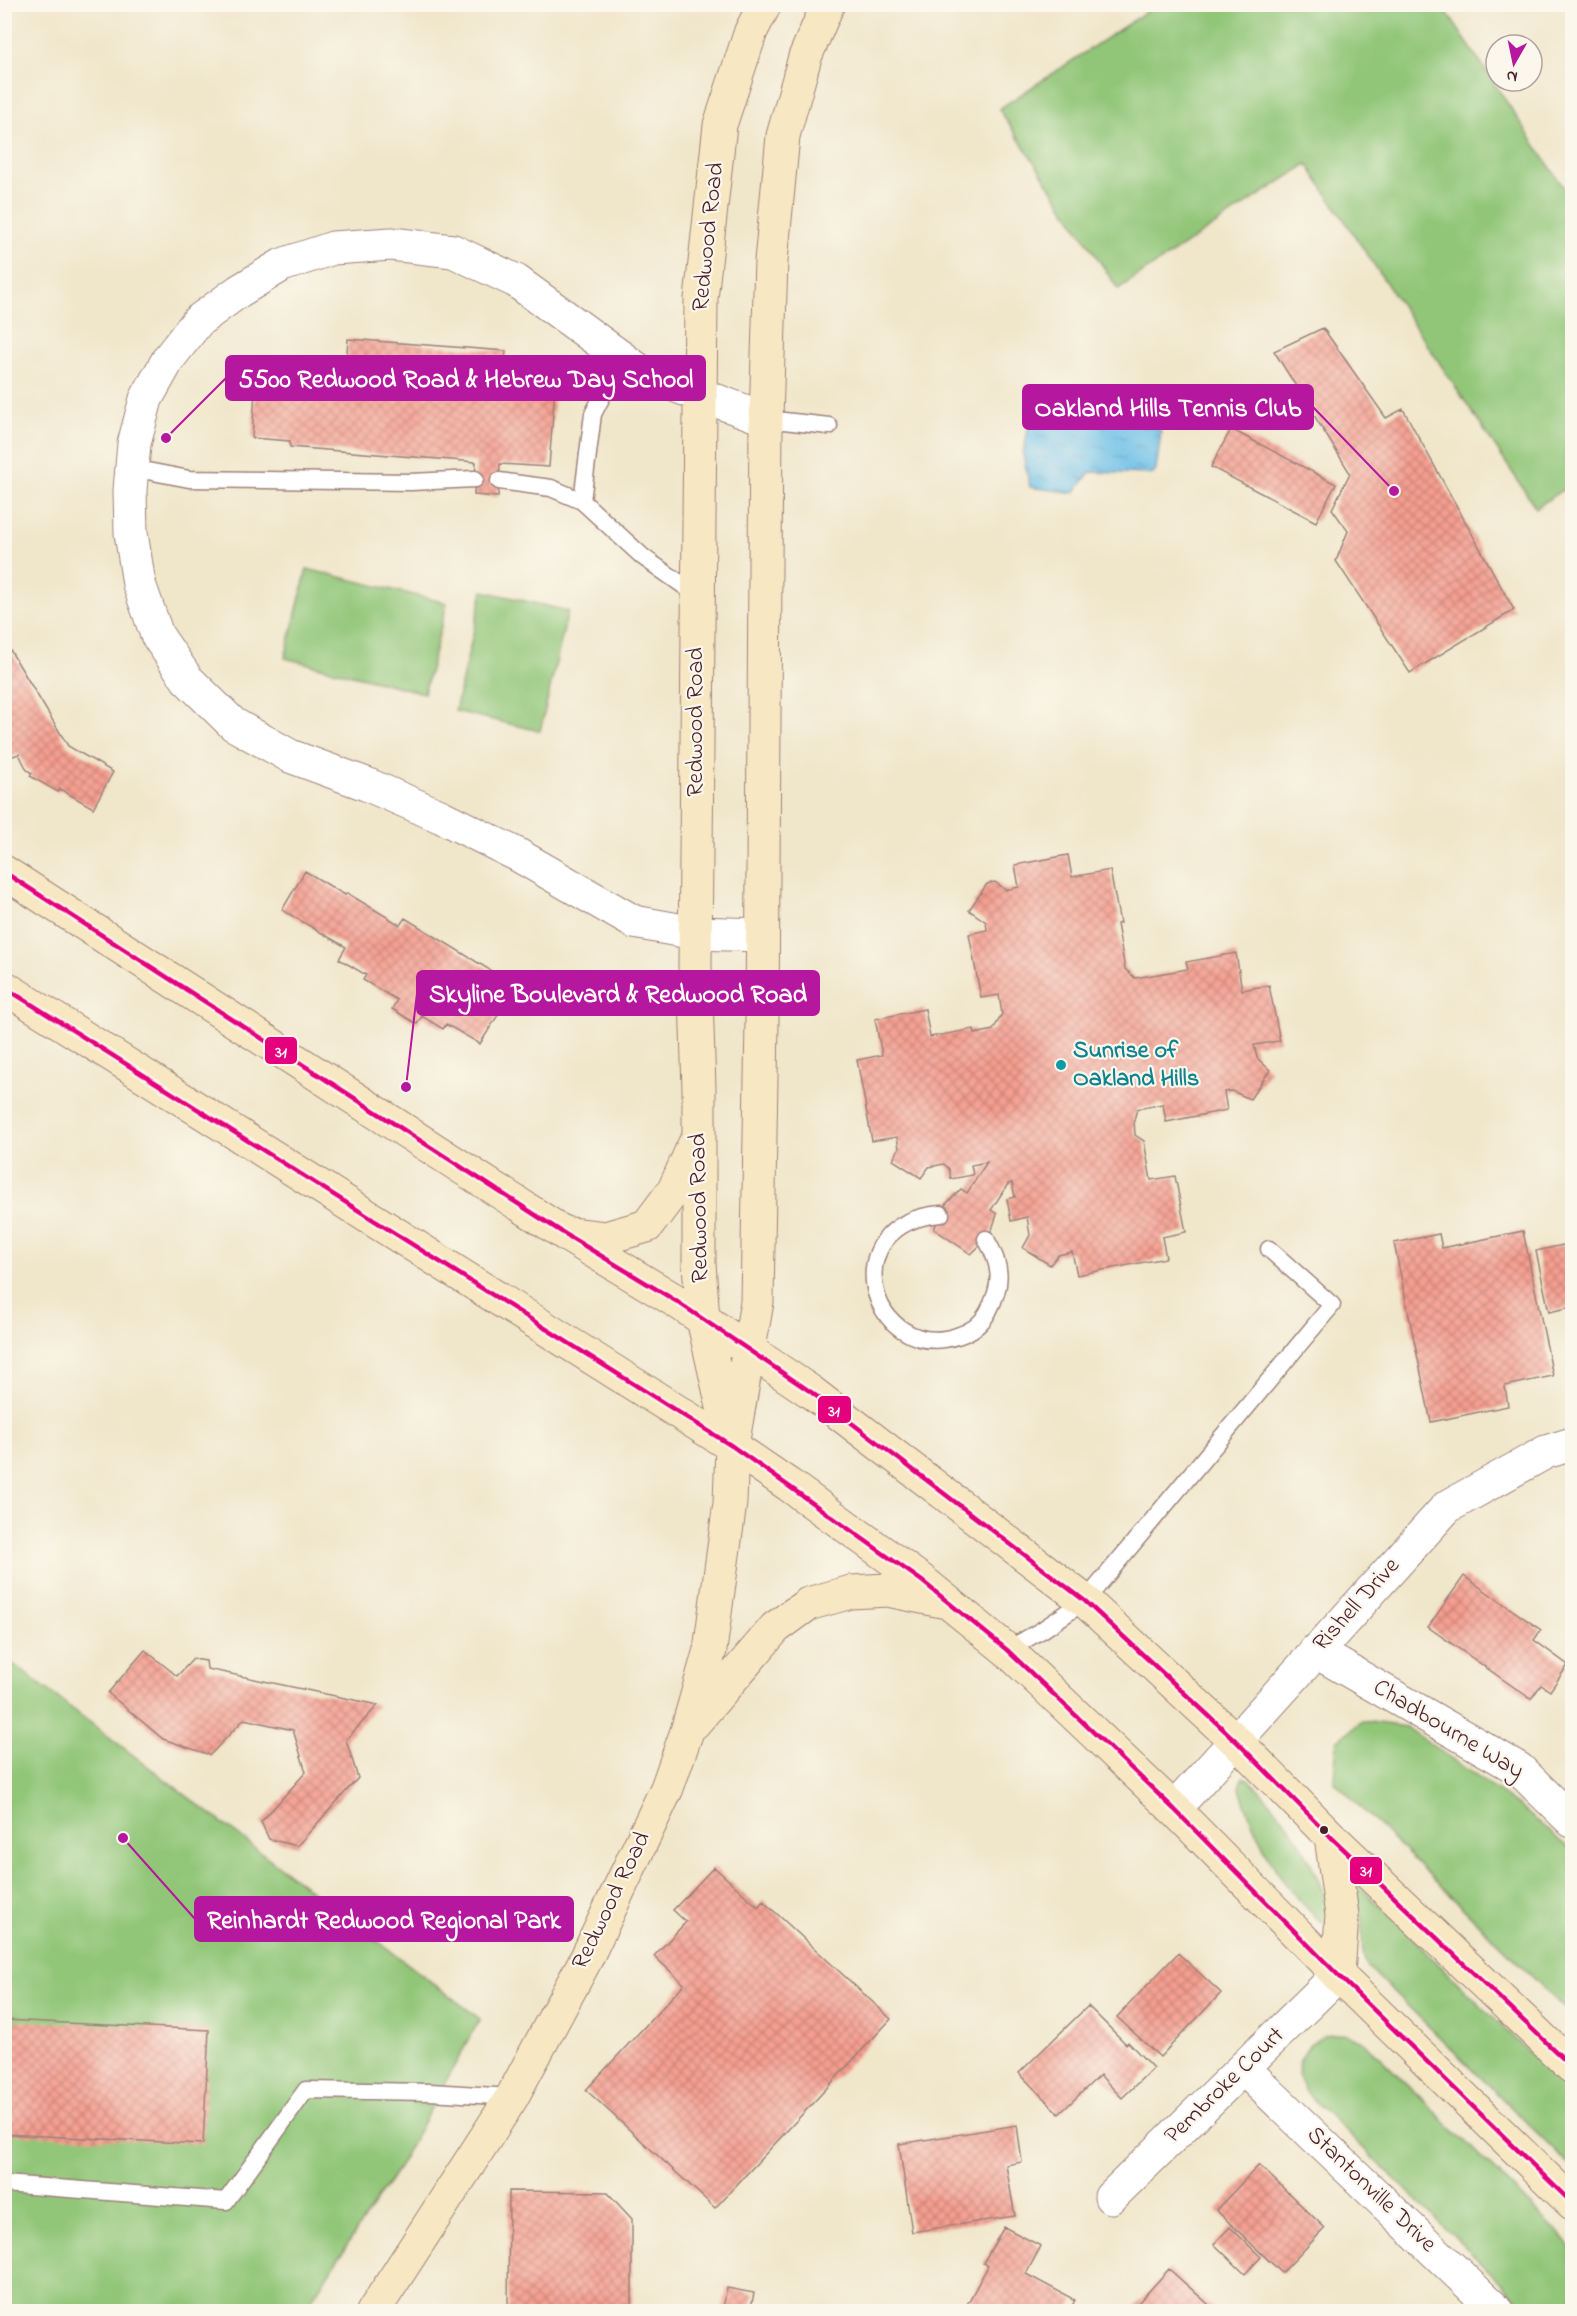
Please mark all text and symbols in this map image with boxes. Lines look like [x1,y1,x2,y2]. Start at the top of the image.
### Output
north arrow [1484,33,1544,93]
text: N [1505,63,1519,89]
street label: Redwood Road [684,160,734,313]
callout: 5500 Redwood Road & Hebrew Day School [226,356,705,400]
text: 5500 Redwood Road & Hebrew Day School [239,362,693,400]
callout: Oakland Hills Tennis Club [1023,385,1313,429]
text: Oakland Hills Tennis Club [1035,391,1302,429]
street label: Redwood Road [679,647,714,797]
callout: Skyline Boulevard & Redwood Road [417,971,819,1015]
text: Skyline Boulevard & Redwood Road [429,977,807,1015]
place label: Sunrise of Oakland Hills [1073,1034,1199,1097]
line badge: 31 [264,1036,298,1065]
text: 31 [274,1041,288,1065]
marker: Sunrise of Oakland Hills [1054,1058,1068,1072]
street label: Redwood Road [681,1132,719,1283]
line badge: 31 [817,1395,852,1424]
text: 31 [827,1400,841,1424]
street label: Rishell Drive [1305,1550,1409,1660]
street label: Chadbourne Way [1365,1671,1530,1790]
unlabelled marker [1318,1824,1330,1836]
street label: Redwood Road [563,1826,661,1976]
line badge: 31 [1349,1856,1383,1885]
text: 31 [1359,1860,1373,1884]
callout: Reinhardt Redwood Regional Park [195,1897,573,1941]
text: Reinhardt Redwood Regional Park [207,1903,562,1942]
street label: Pembroke Court [1157,2019,1293,2153]
street label: Stantonville Drive [1298,2119,1444,2262]

